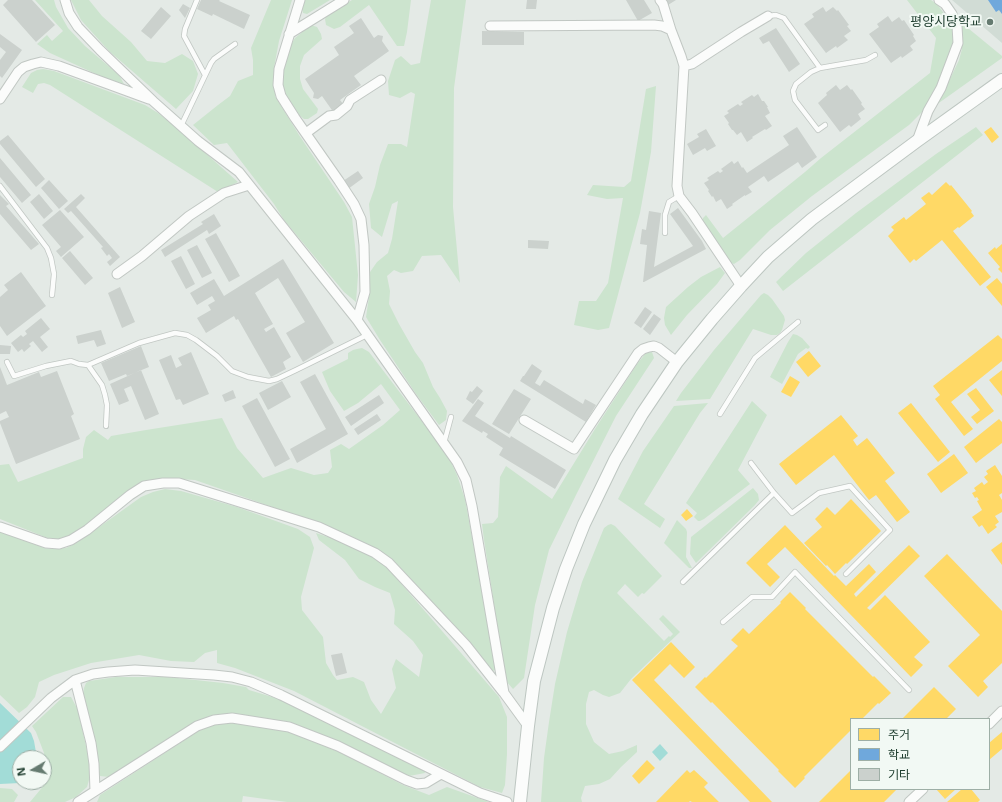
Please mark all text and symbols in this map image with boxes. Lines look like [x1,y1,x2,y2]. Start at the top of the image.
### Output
place label: 평양시당학교 [910,14,982,30]
marker: 평양시당학교 [985,17,995,27]
legend [850,718,990,790]
text: 주거 [888,726,910,743]
text: 학교 [888,746,910,763]
north arrow [12,750,52,790]
text: N [13,766,29,777]
text: 기타 [888,766,910,783]

